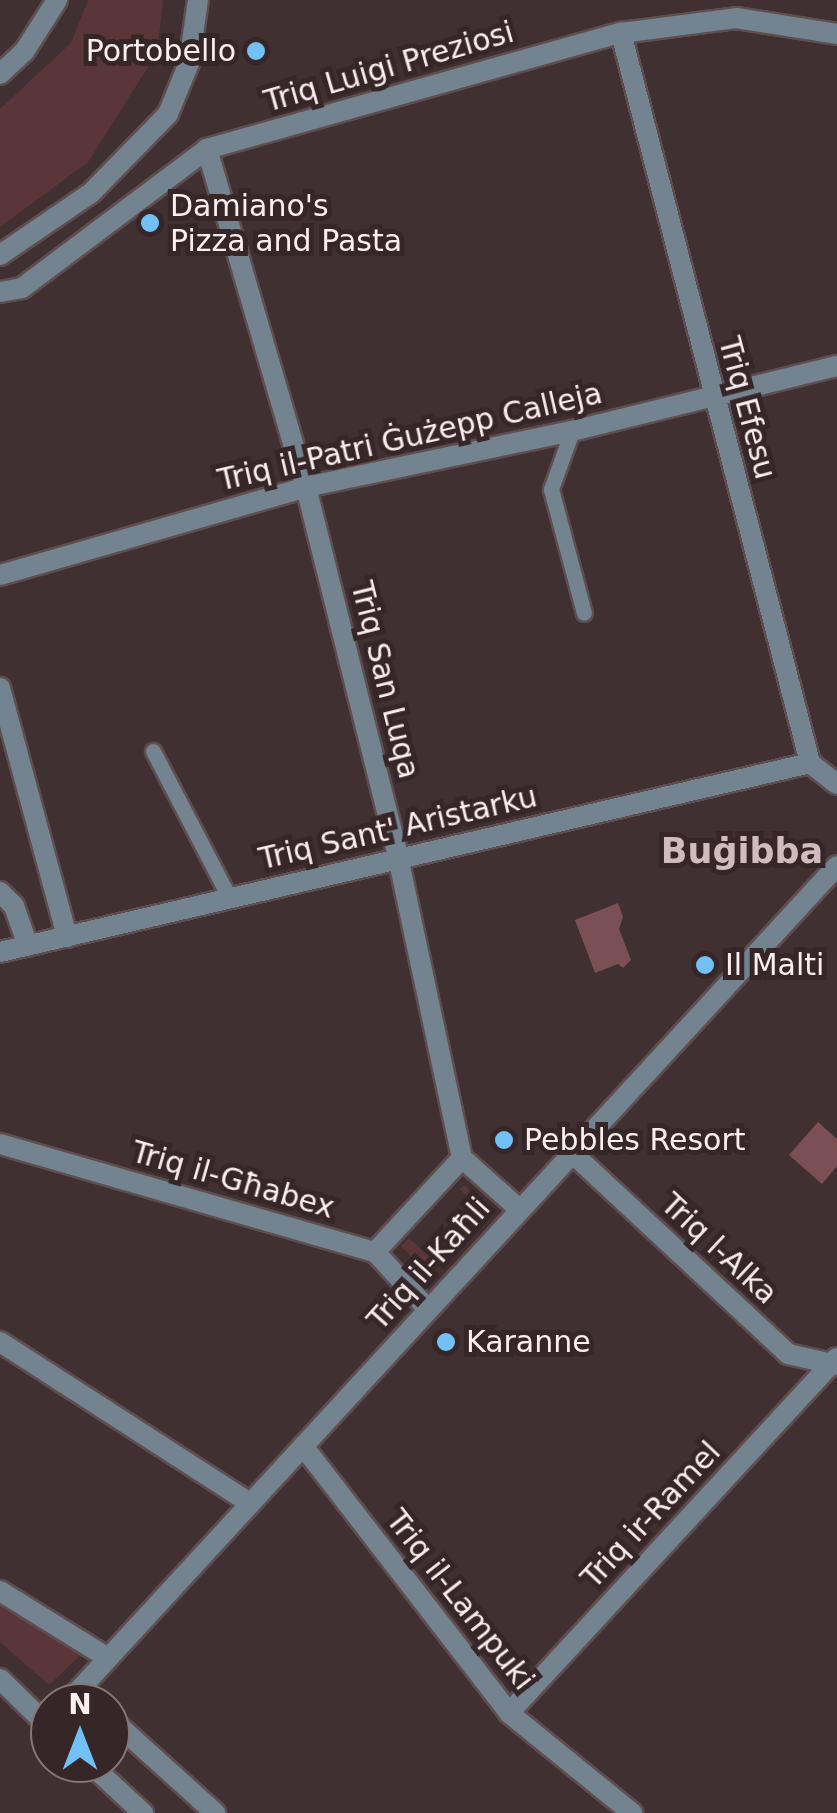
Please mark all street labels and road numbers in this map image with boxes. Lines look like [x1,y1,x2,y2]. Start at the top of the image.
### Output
street label: Triq Luigi Preziosi [260,14,518,120]
street label: Triq Efesu [711,333,783,483]
street label: Triq il-Patri Ġużepp Calleja [214,375,606,499]
street label: Triq San Luqa [343,578,427,782]
street label: Triq Sant' Aristarku [256,779,540,877]
street label: Triq il-Għabex [128,1134,338,1226]
street label: Triq l-Alka [653,1186,785,1312]
street label: Triq il-Kaħli [360,1190,498,1338]
street label: Triq ir-Ramel [574,1434,728,1596]
street label: Triq il-Lampuki [378,1503,542,1697]

